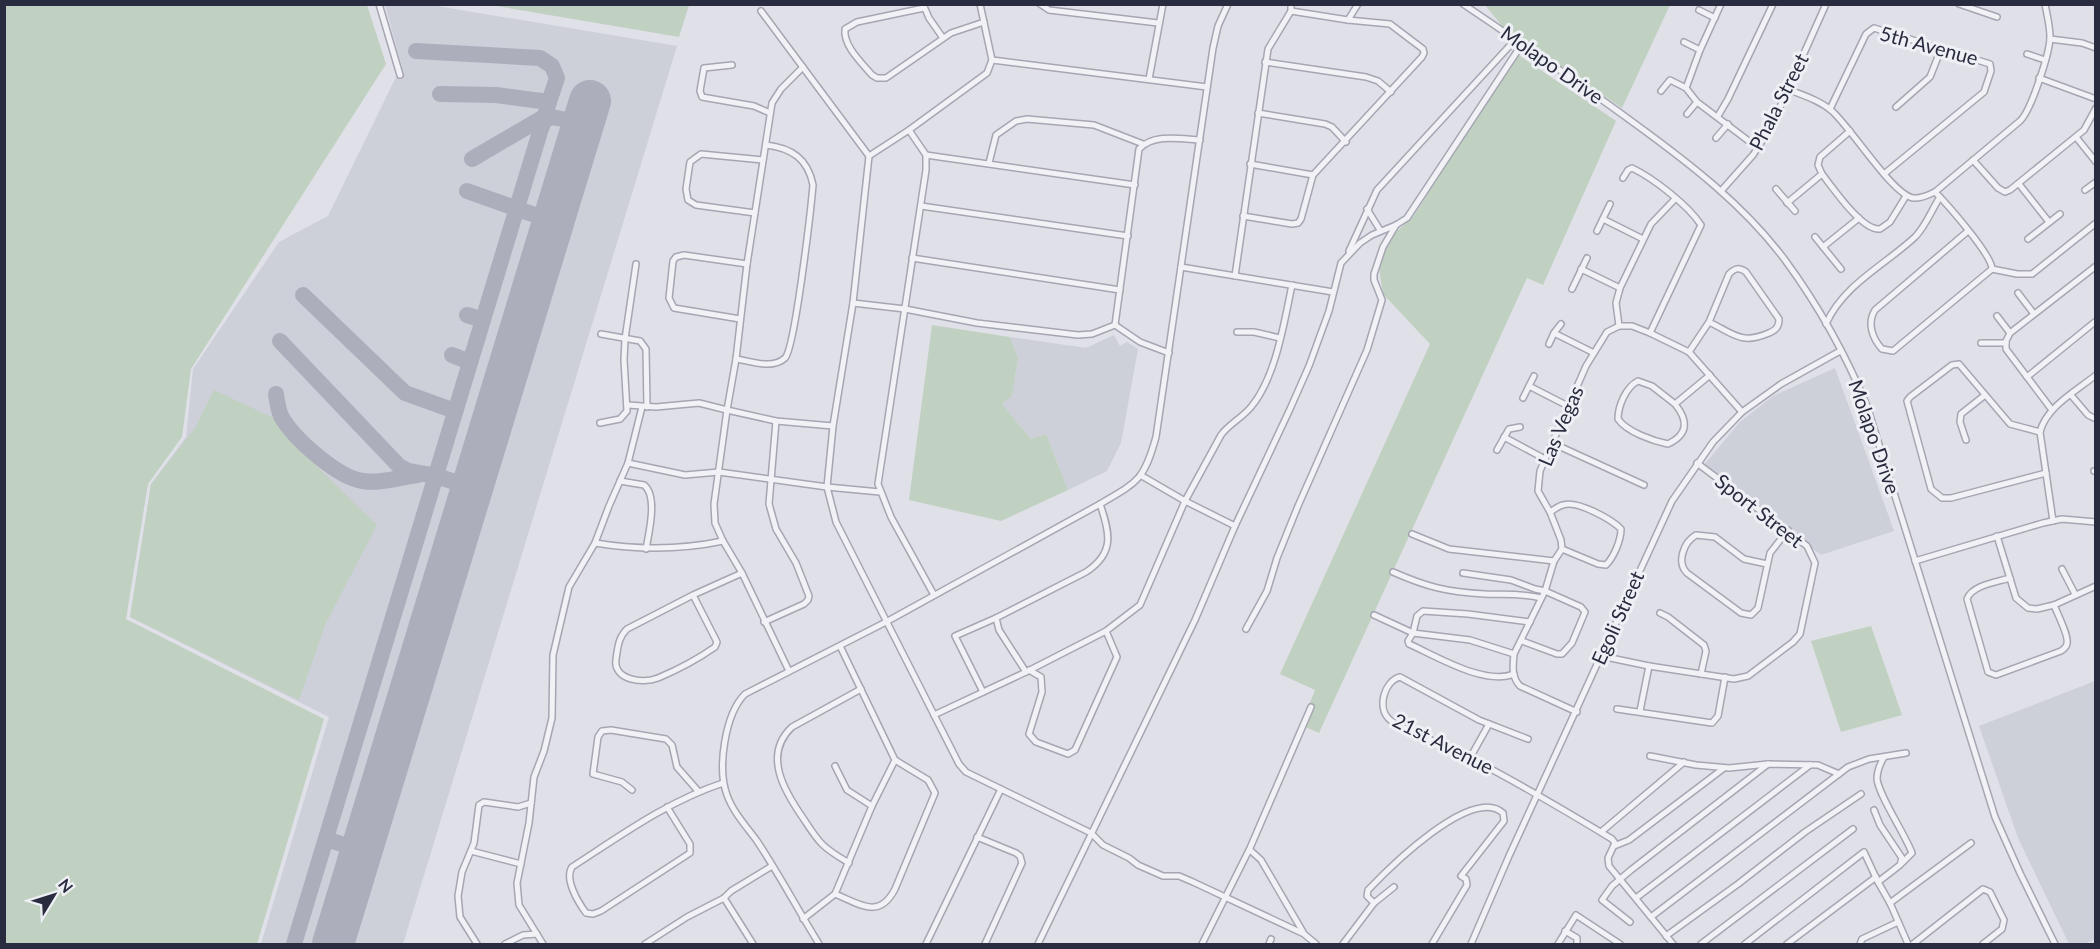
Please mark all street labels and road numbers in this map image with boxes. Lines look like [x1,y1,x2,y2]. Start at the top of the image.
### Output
street label: Molapo Drive [1497,20,1608,108]
street label: 5th Avenue [1878,20,1981,70]
street label: Phala Street [1743,49,1813,154]
street label: Molapo Drive [1844,376,1906,497]
street label: Las Vegas [1532,382,1588,469]
street label: Sport Street [1711,468,1809,552]
street label: Egoli Street [1586,567,1648,668]
street label: 21st Avenue [1389,708,1498,779]

